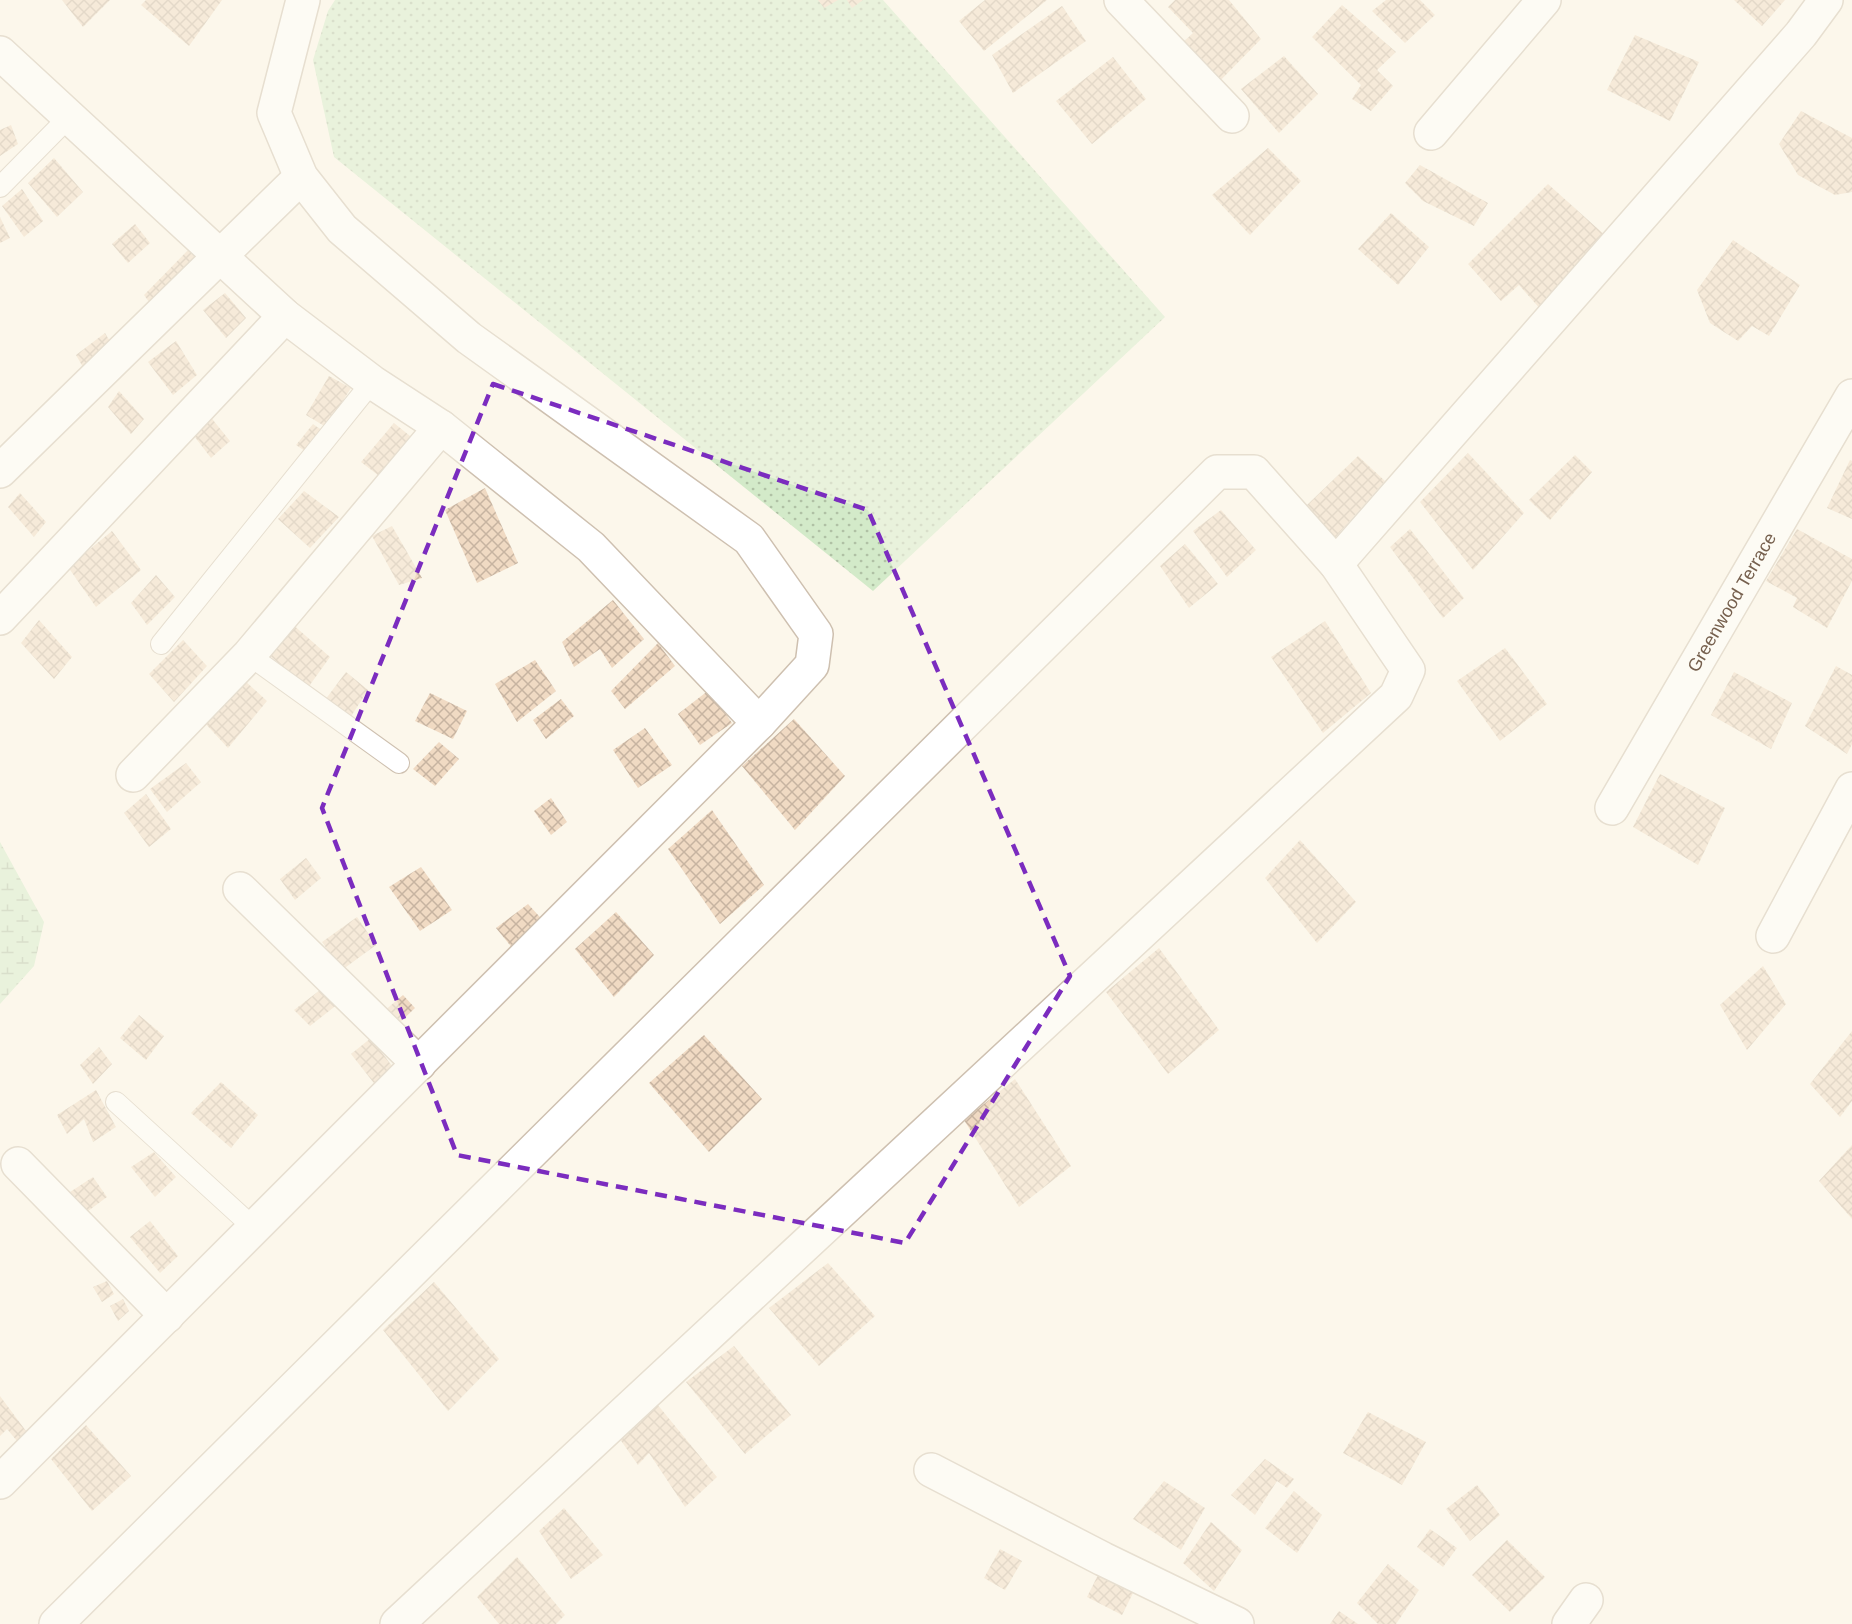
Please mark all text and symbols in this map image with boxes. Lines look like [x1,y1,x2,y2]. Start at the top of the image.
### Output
street label: Greenwood Terrace [1683,529,1780,676]

